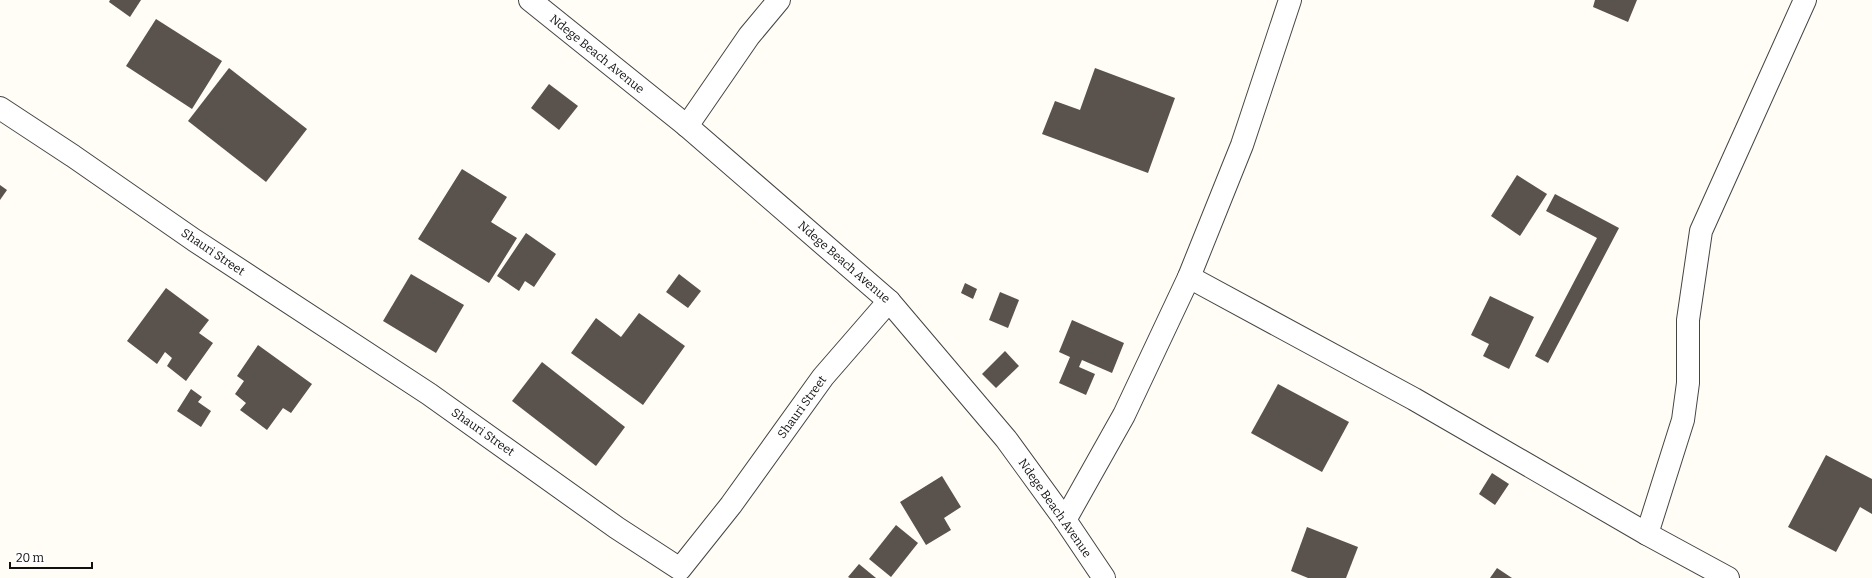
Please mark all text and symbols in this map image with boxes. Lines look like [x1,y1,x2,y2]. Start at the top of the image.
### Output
street label: Ndege Beach Avenue [547,12,647,96]
street label: Ndege Beach Avenue [795,218,893,306]
street label: Shauri Street [179,226,248,279]
street label: Shauri Street [775,373,830,441]
street label: Shauri Street [449,405,518,459]
street label: Ndege Beach Avenue [1016,456,1094,560]
scale bar [10,544,92,570]
text: 20 m [16,551,45,565]

